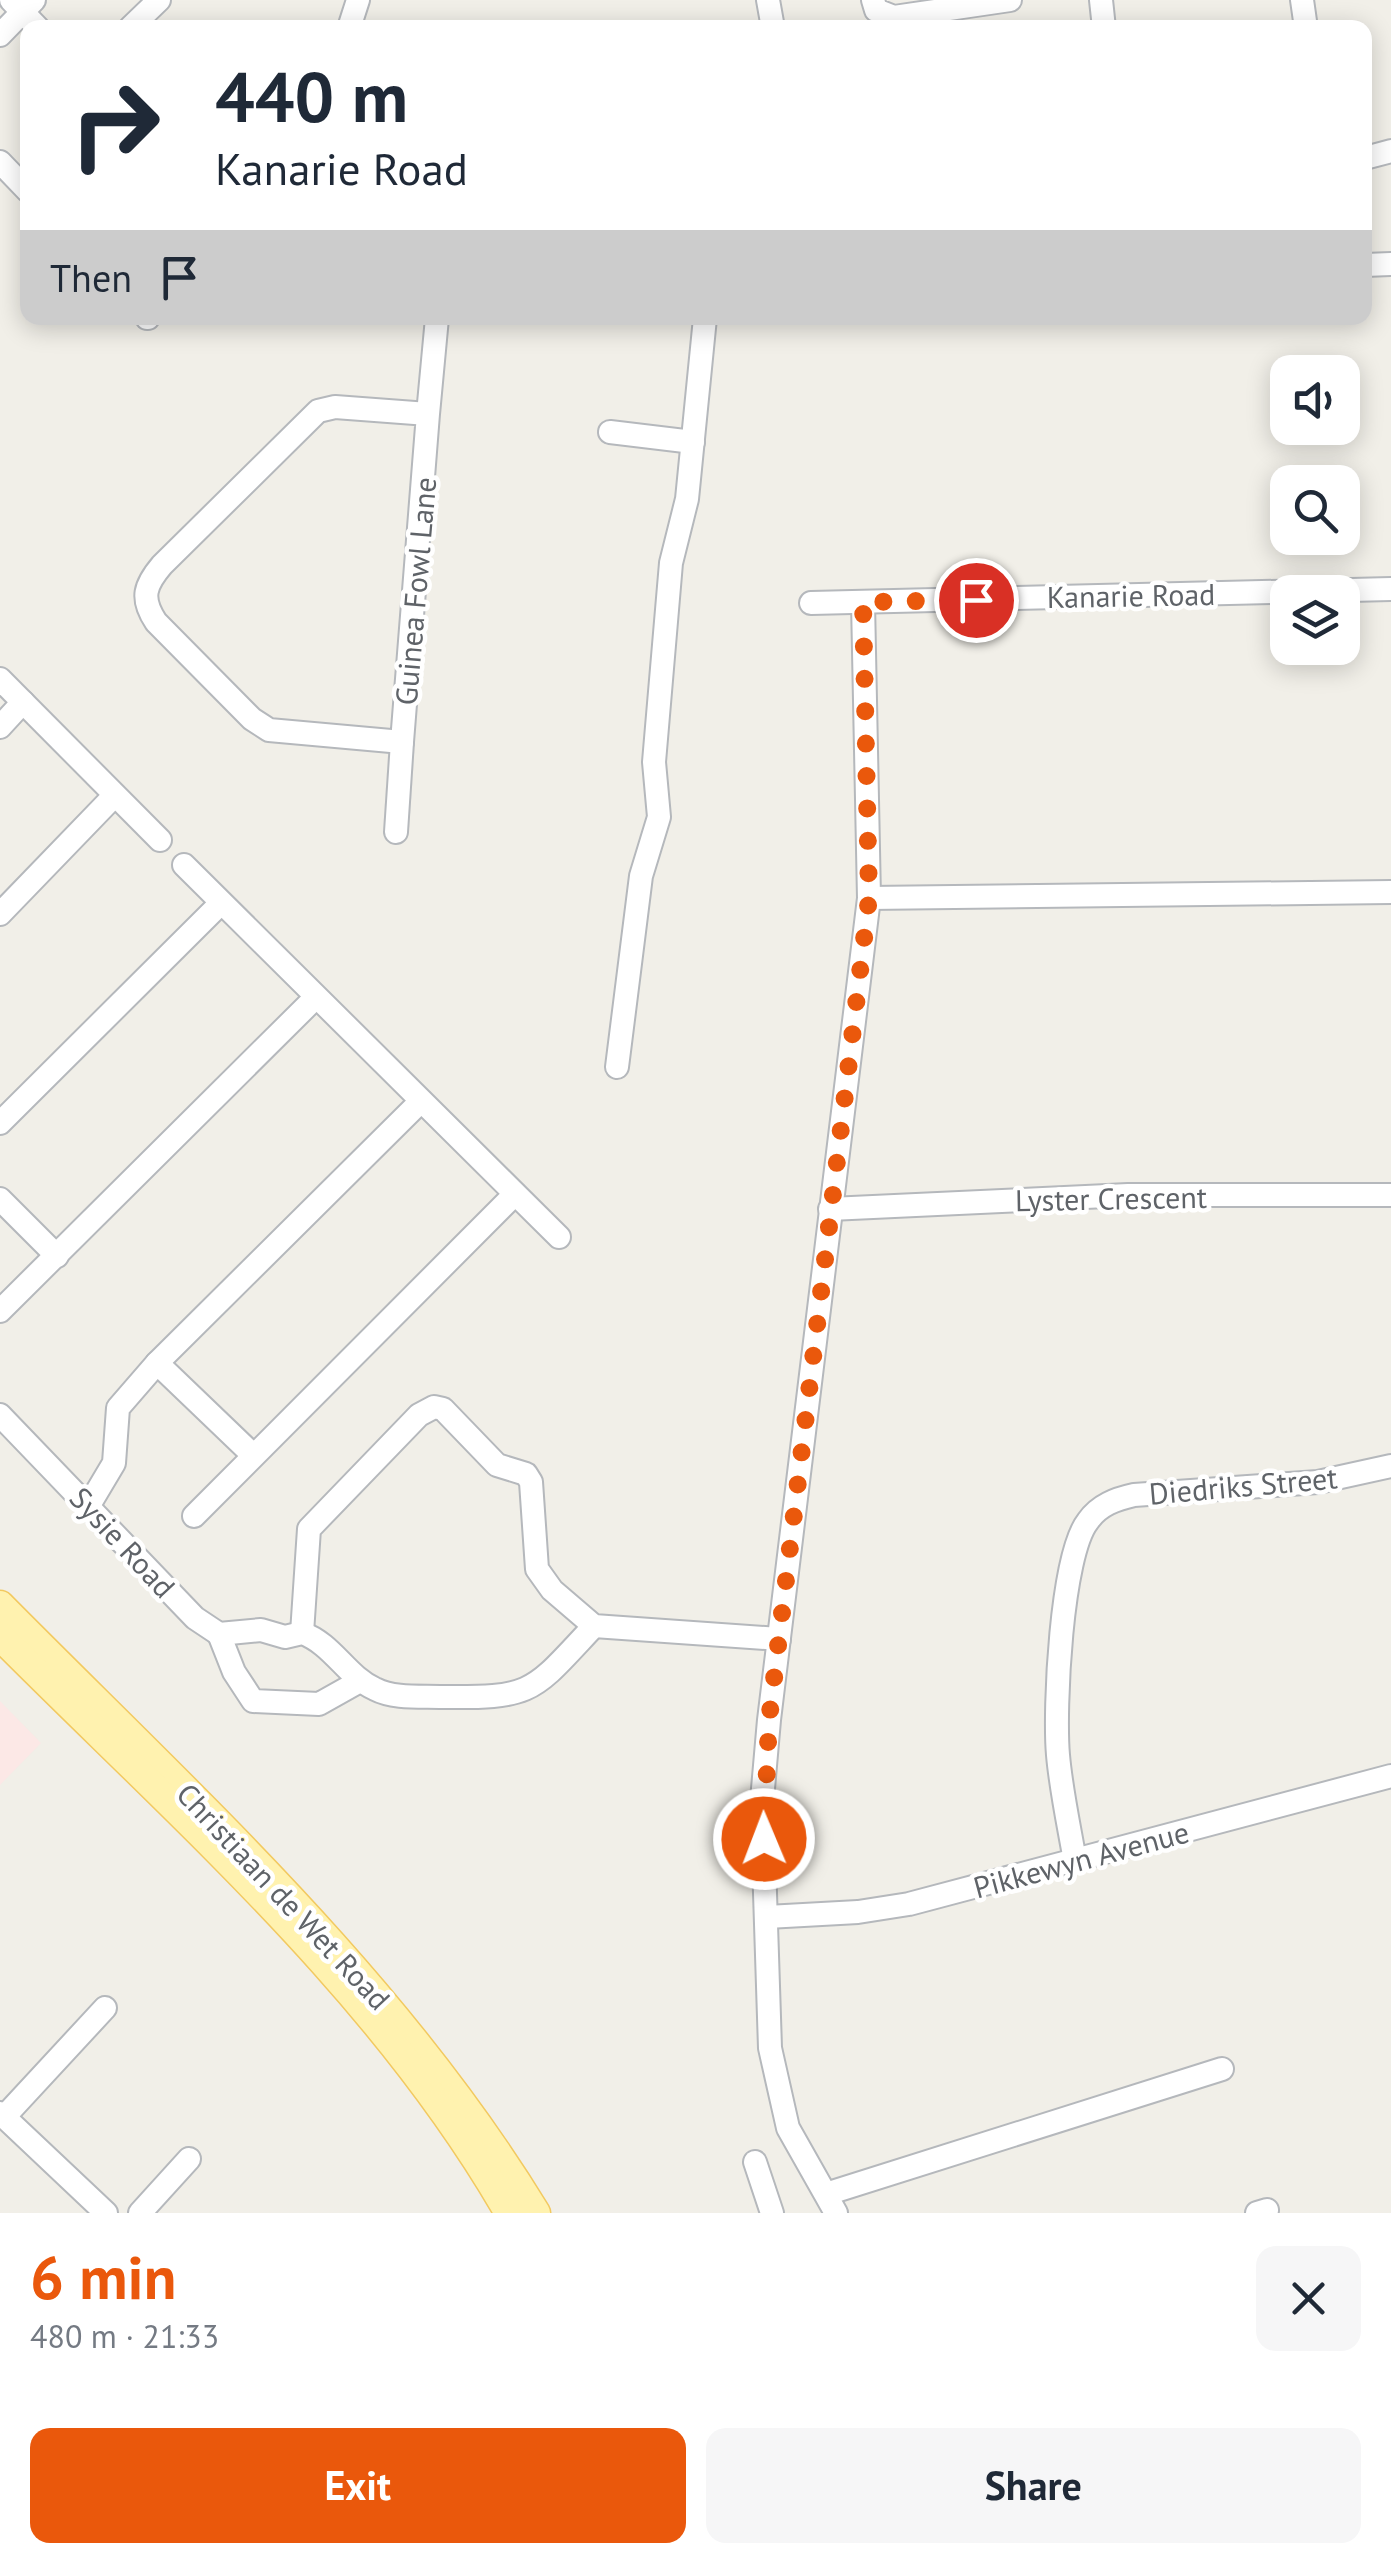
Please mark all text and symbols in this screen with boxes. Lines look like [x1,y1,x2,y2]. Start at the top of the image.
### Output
text: 440 m [215,51,408,141]
icon: right [50,60,180,190]
text: Kanarie Road [215,139,468,197]
icon: arrive [152,250,207,305]
text: Then [50,253,132,302]
map controls [1270,355,1360,665]
button: sound [1270,355,1360,445]
button: search [1270,465,1360,555]
street label: Guinea Fowl Lane [386,475,444,707]
pin [934,558,1019,643]
icon: arrive [949,573,1004,628]
street label: Kanarie Road [1046,574,1216,616]
button: layers [1270,575,1360,665]
street label: Lyster Crescent [1015,1177,1207,1219]
street label: Diedriks Street [1147,1457,1339,1513]
street label: Sysie Road [62,1478,184,1606]
street label: Christiaan de Wet Road [169,1774,399,2018]
position arrow [712,1787,816,1891]
street label: Pikkewyn Avenue [969,1812,1193,1906]
text: 6 min [30,2238,176,2316]
button: close [1256,2246,1361,2351]
text: 480 m · 21:33 [30,2315,219,2357]
button: Exit [30,2428,686,2543]
button: Share [706,2428,1361,2543]

